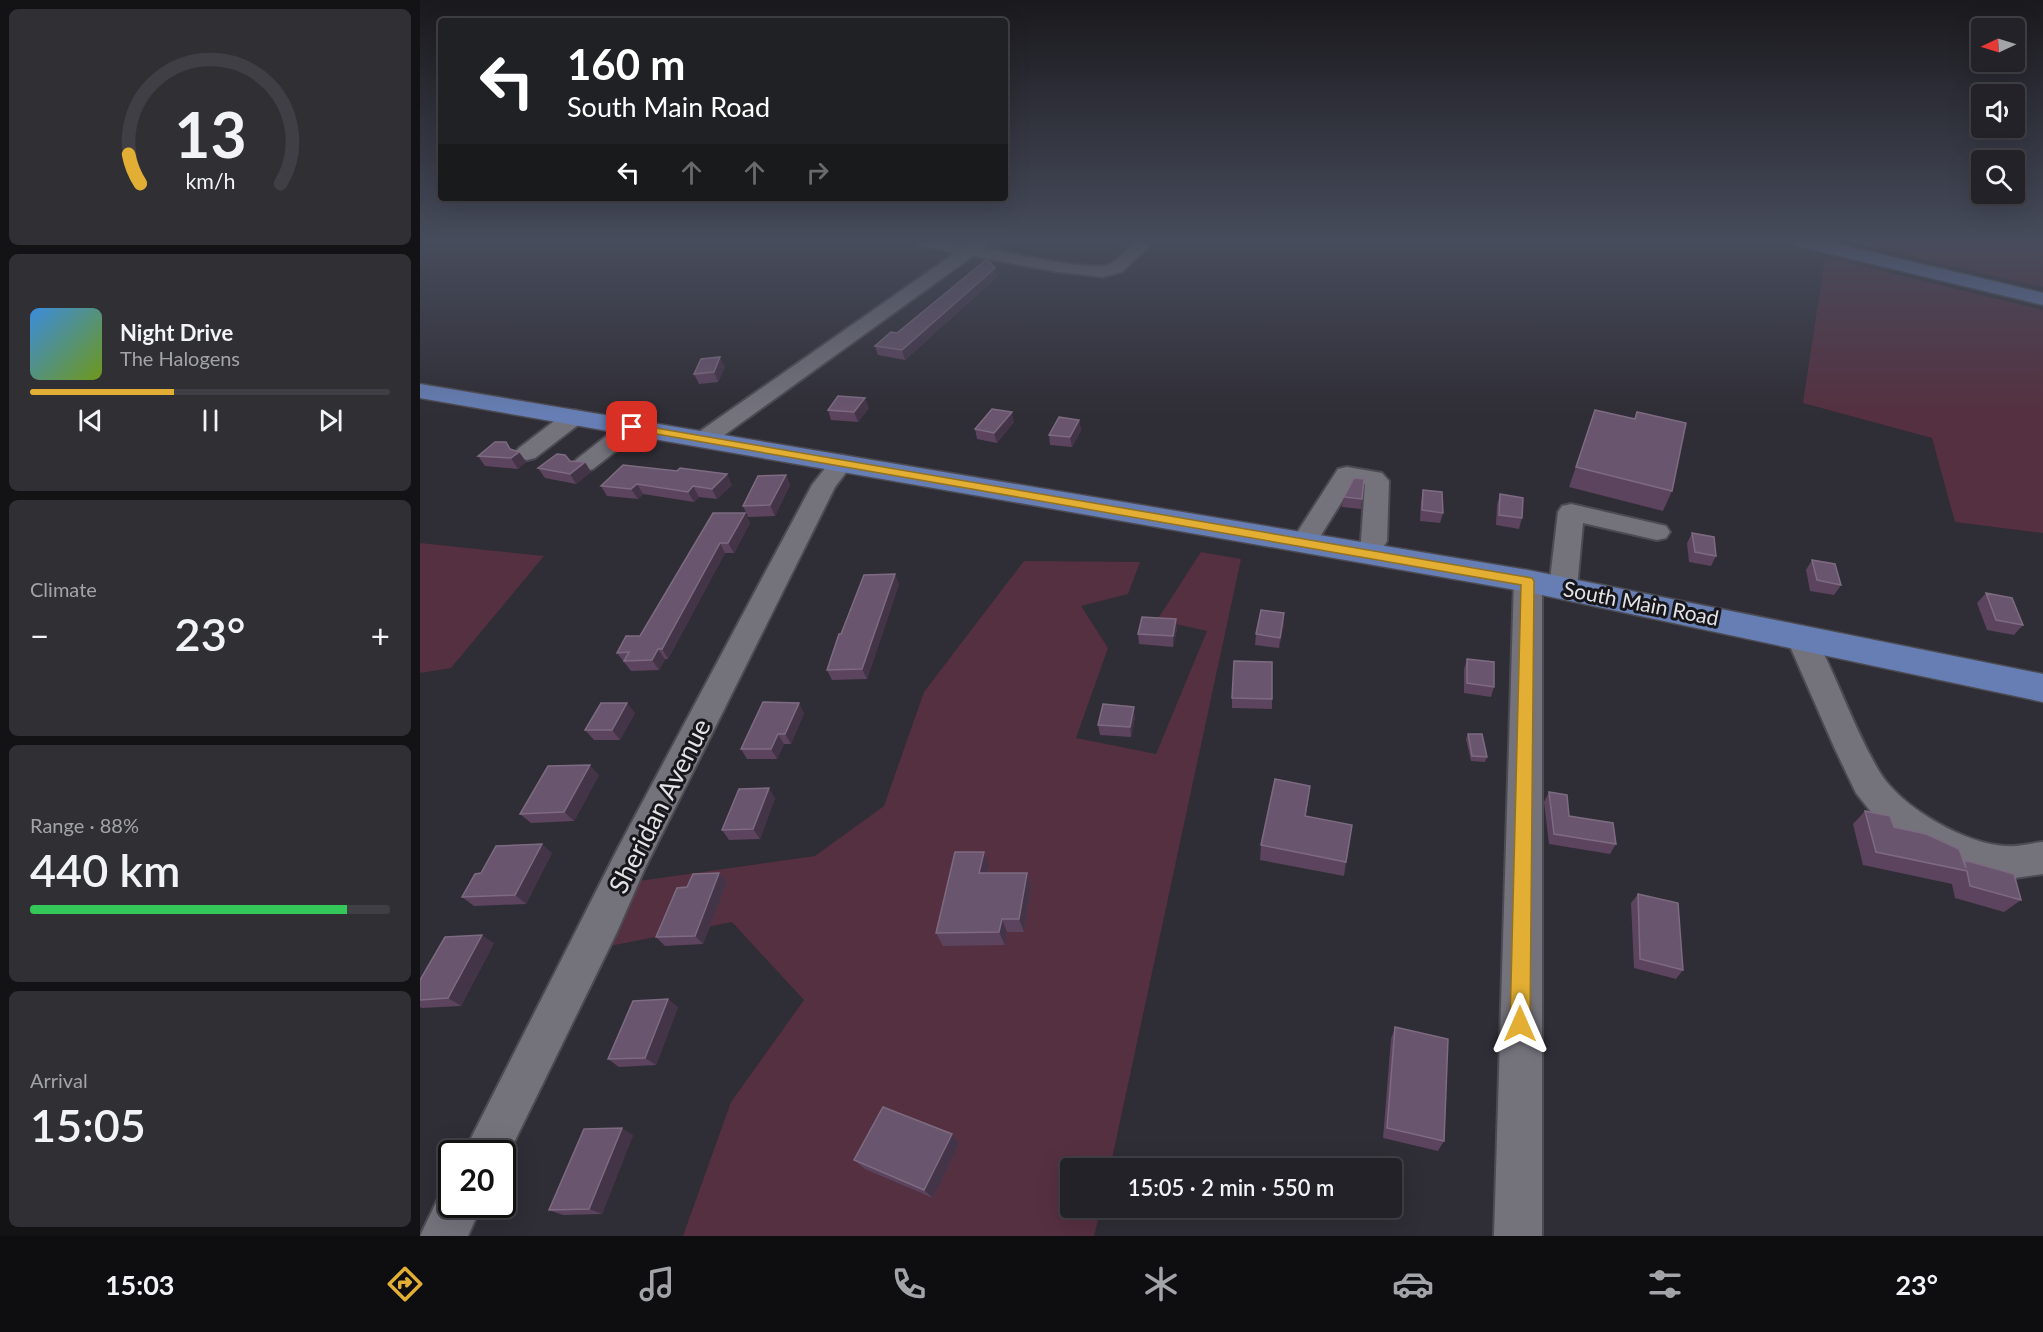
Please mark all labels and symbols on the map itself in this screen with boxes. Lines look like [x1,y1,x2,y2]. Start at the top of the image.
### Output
north arrow [1971,18,2025,72]
pin [606,401,657,452]
street label: South Main Road [1561,575,1721,630]
street label: Sheridan Avenue [601,713,717,898]
position arrow [1488,992,1552,1056]
speed limit sign: 20 [438,1140,516,1218]

